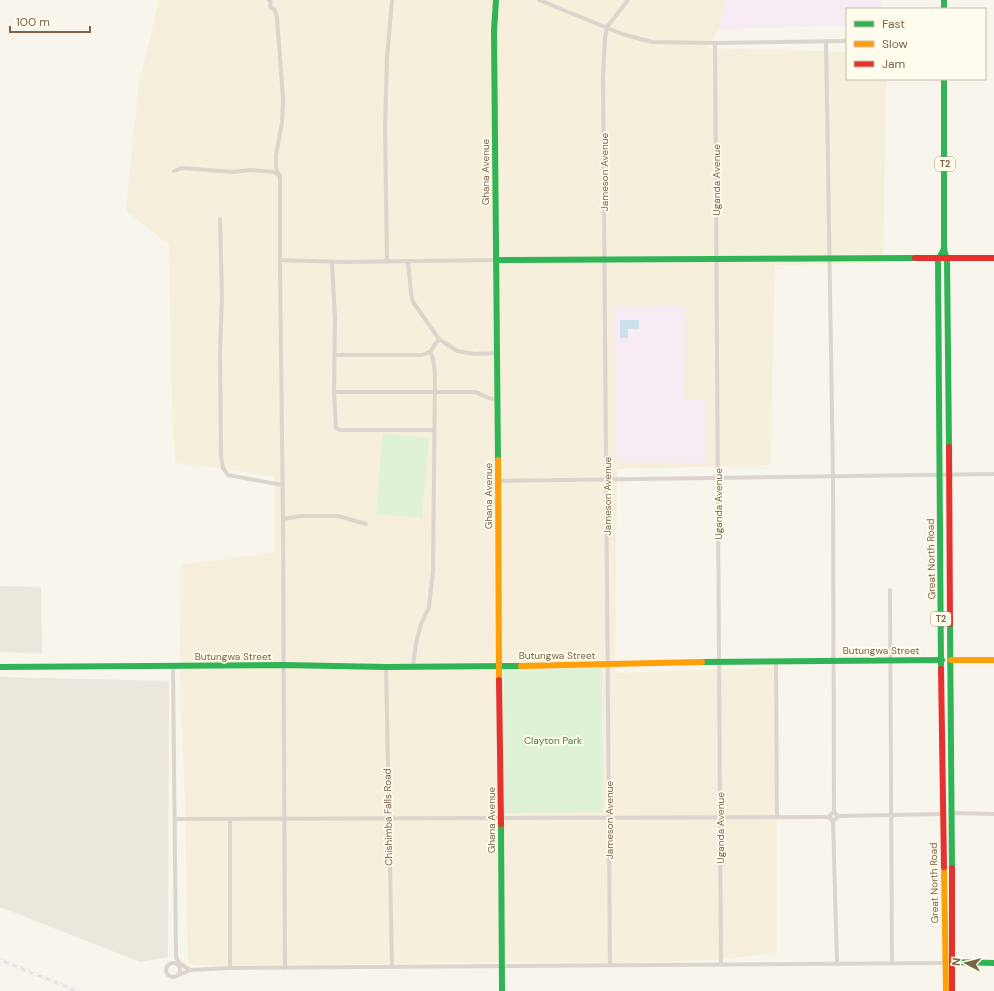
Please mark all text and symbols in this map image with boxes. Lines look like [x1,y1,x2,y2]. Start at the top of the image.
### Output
scale bar [10,8,90,34]
legend [846,8,986,80]
text: 100 m [16,14,50,30]
text: Fast [882,16,905,32]
text: Slow [882,36,908,52]
text: Jam [882,56,905,72]
street label: Jameson Avenue [598,132,611,211]
street label: Ghana Avenue [479,138,492,205]
street label: Uganda Avenue [710,144,723,216]
road number: T2 [935,157,955,171]
street label: Jameson Avenue [601,456,614,535]
street label: Ghana Avenue [482,462,495,529]
street label: Uganda Avenue [712,468,725,540]
street label: Great North Road [924,518,938,600]
road number: T2 [931,612,951,626]
street label: Butungwa Street [843,644,919,657]
street label: Butungwa Street [519,649,595,662]
street label: Butungwa Street [195,650,271,663]
park label: Clayton Park [524,734,582,747]
street label: Chishimba Falls Road [381,768,395,866]
street label: Jameson Avenue [603,780,616,859]
street label: Ghana Avenue [485,786,498,853]
street label: Uganda Avenue [714,792,727,864]
street label: Great North Road [927,842,941,924]
north arrow [946,943,986,983]
text: N [949,957,964,967]

